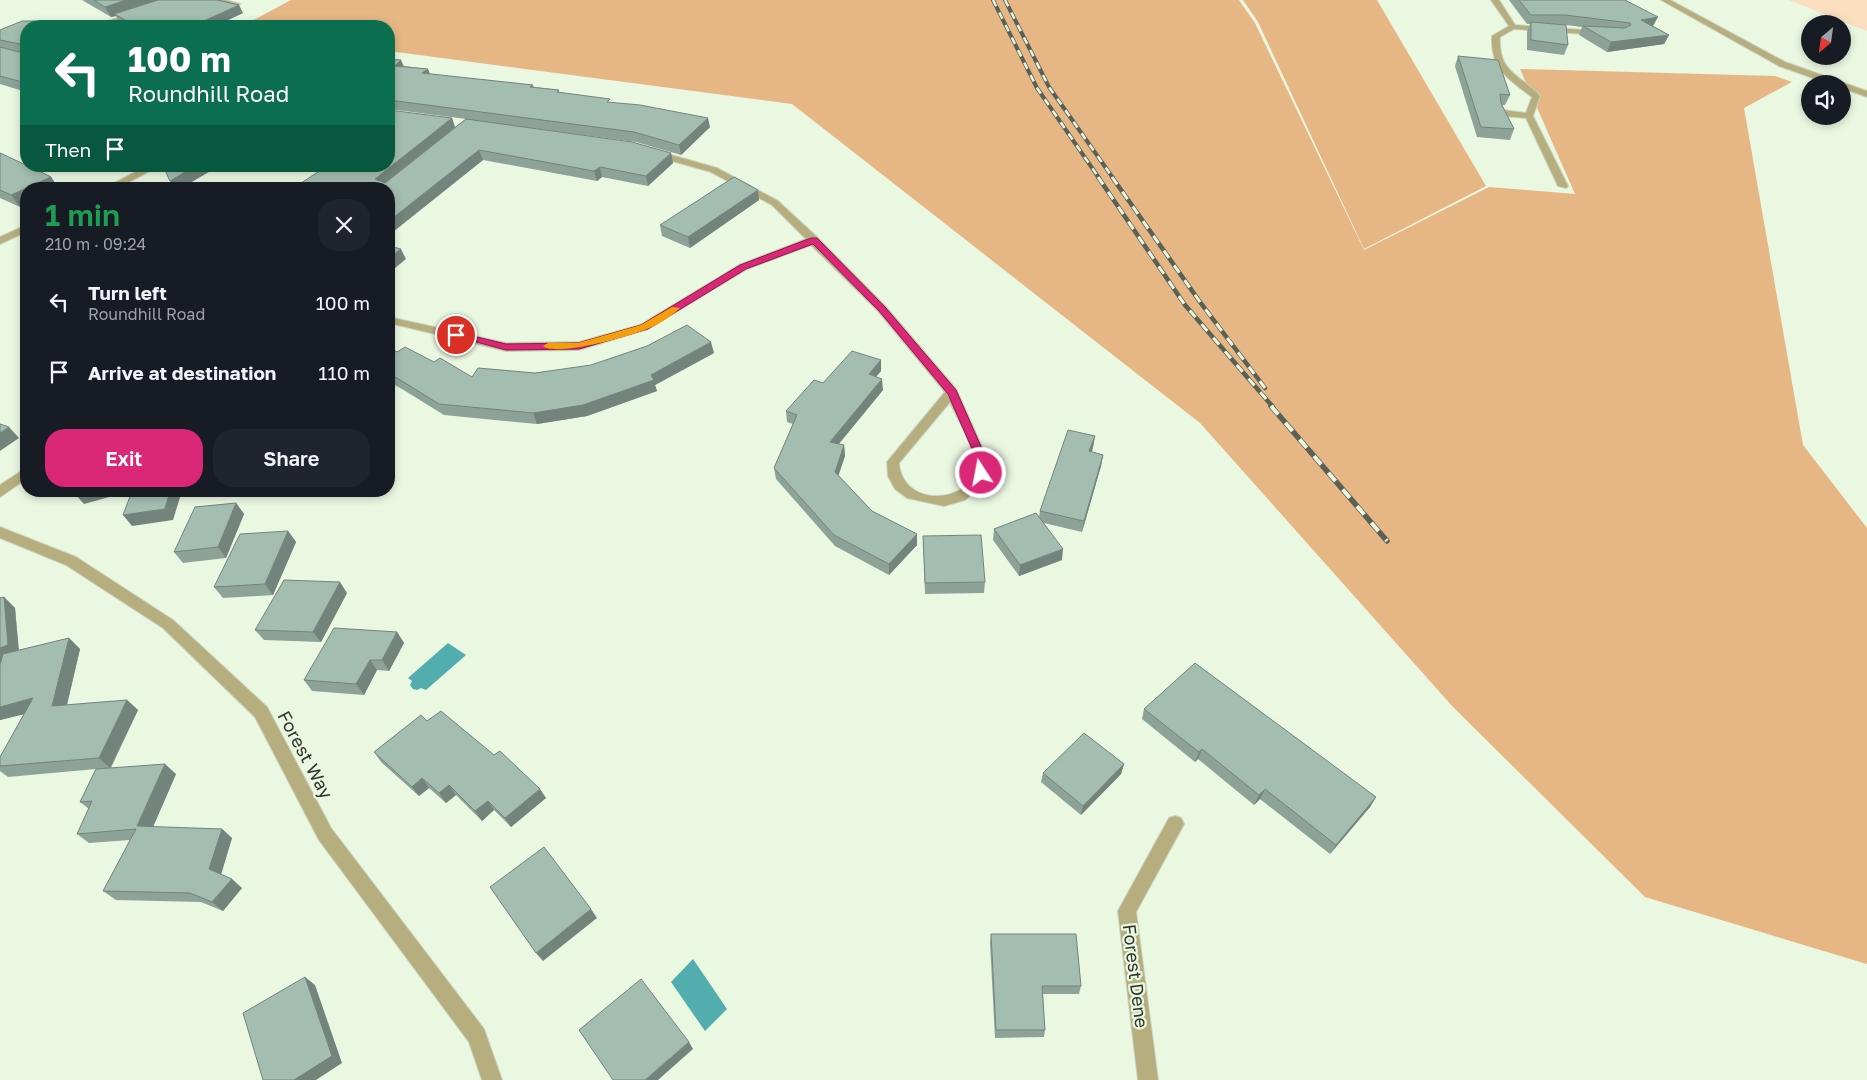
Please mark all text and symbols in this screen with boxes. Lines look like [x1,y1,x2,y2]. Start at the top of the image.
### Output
north arrow [1801,15,1851,65]
map controls [1801,15,1851,125]
text: 100 m [128,38,231,80]
icon: left [45,40,110,105]
button: sound [1801,75,1851,125]
text: Roundhill Road [128,80,289,107]
icon: arrive [101,135,129,163]
text: Then [45,138,91,161]
text: 1 min [45,197,120,233]
button: close [318,199,370,251]
text: 210 m · 09:24 [45,234,146,254]
text: Turn left [88,281,167,304]
icon: left [45,288,73,316]
text: 100 m [316,291,370,314]
text: Roundhill Road [88,304,205,324]
pin [435,314,477,356]
icon: arrive [442,321,470,349]
icon: arrive [45,358,73,386]
text: Arrive at destination [88,361,276,384]
text: 110 m [318,361,370,384]
button: Exit [45,429,203,487]
button: Share [213,429,370,487]
position arrow [954,446,1006,498]
street label: Forest Way [274,707,338,802]
street label: Forest Dene [1119,923,1153,1029]

